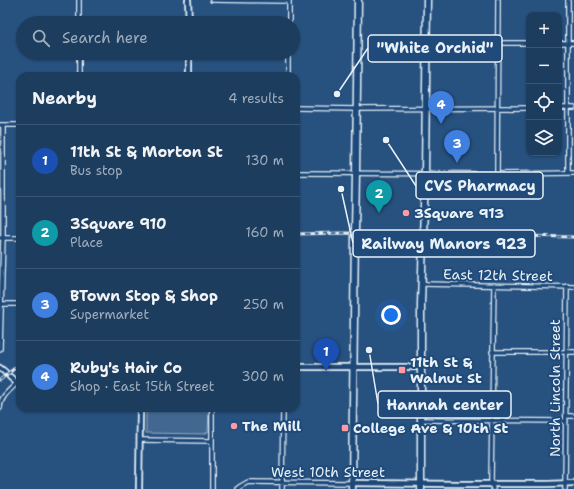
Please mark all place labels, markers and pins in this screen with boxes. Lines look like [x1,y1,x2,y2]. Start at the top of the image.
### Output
callout: "White Orchid" [368,35,502,62]
pin: 4 [428,91,454,124]
pin: 3 [444,130,470,163]
callout: CVS Pharmacy [416,172,543,199]
pin: 2 [366,180,392,213]
place label: 3Square 913 [414,204,504,222]
marker: 3Square 913 [401,208,411,218]
callout: Railway Manors 923 [353,230,535,257]
pin: 1 [313,338,339,371]
place label: 11th St & Walnut St [410,353,482,387]
marker: 11th St & Walnut St [397,365,407,375]
callout: Hannah center [378,391,511,418]
place label: The Mill [242,417,301,435]
place label: College Ave & 10th St [353,419,509,437]
marker: The Mill [229,421,239,431]
marker: College Ave & 10th St [340,423,350,433]

